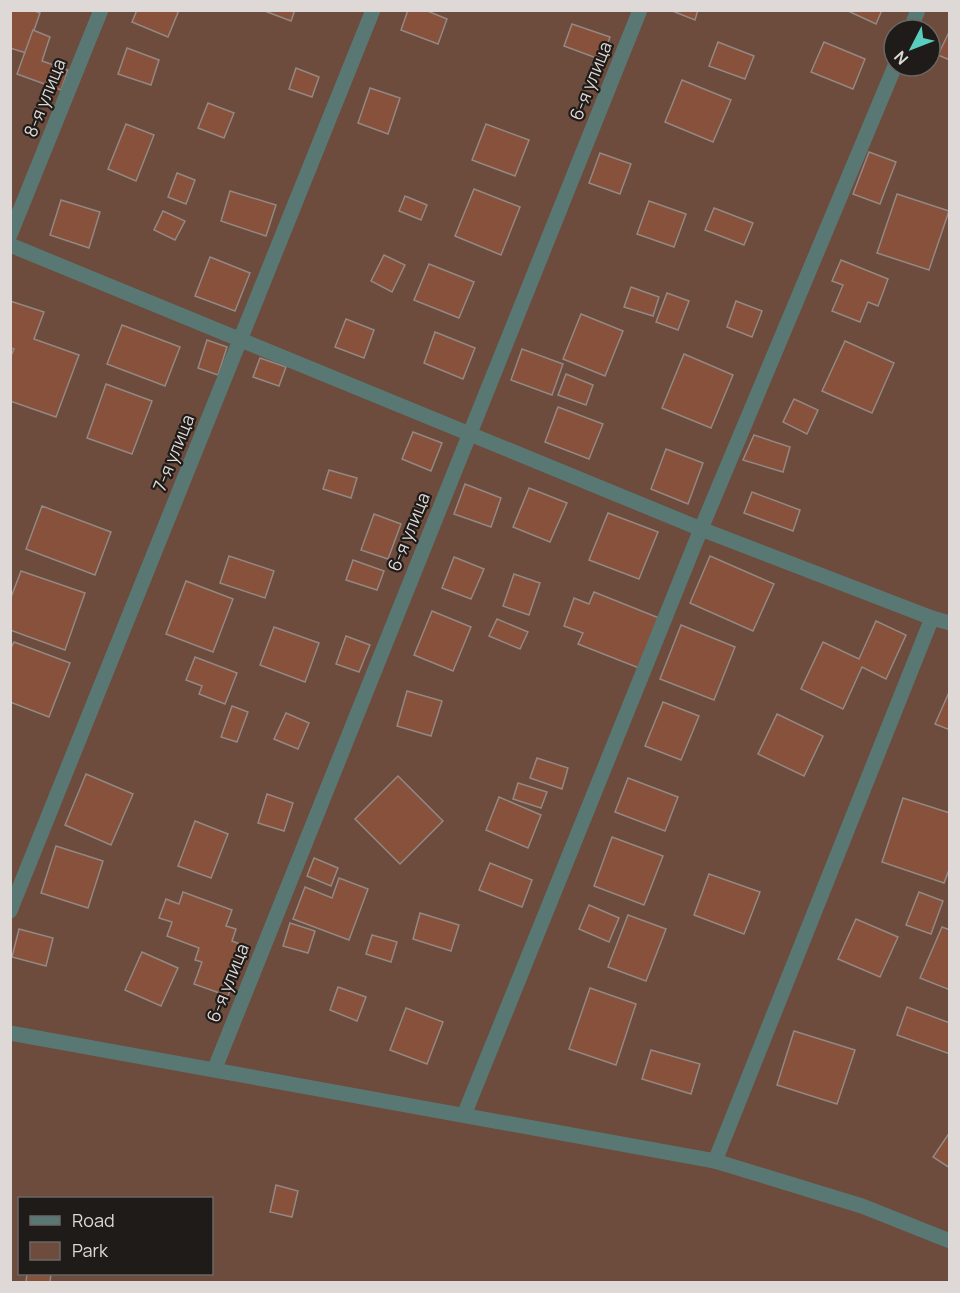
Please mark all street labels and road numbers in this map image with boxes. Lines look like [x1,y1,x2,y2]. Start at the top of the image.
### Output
street label: 6-я улица [563,38,617,124]
street label: 8-я улица [18,55,71,140]
street label: 7-я улица [147,411,199,495]
street label: 6-я улица [381,489,435,575]
street label: 6-я улица [200,940,254,1026]

